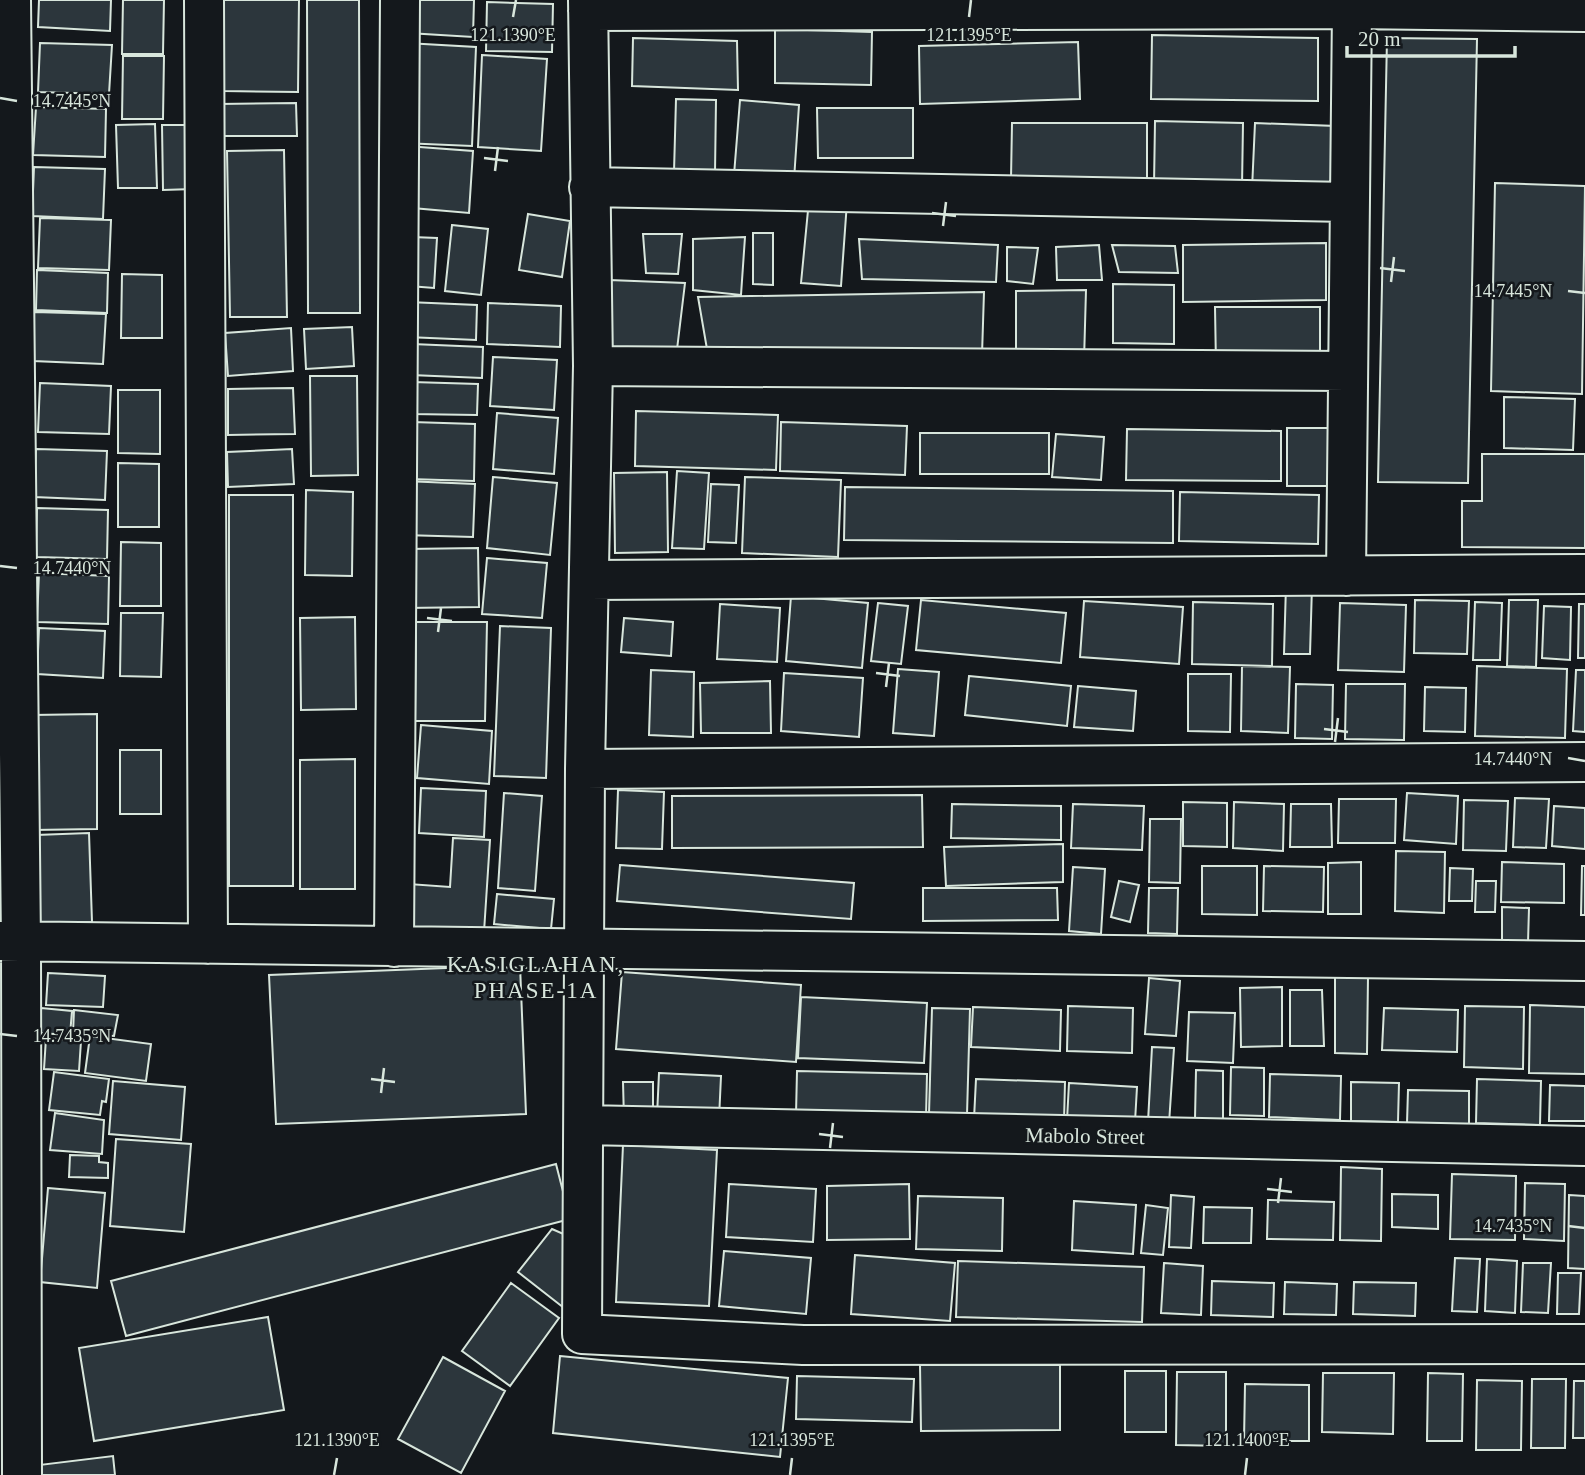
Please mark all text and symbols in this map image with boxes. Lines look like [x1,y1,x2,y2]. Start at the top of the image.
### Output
scale bar [1347,14,1515,58]
text: 121.1390°E [470,25,556,45]
text: 121.1395°E [926,25,1012,45]
text: 20 m [1358,27,1401,51]
text: 14.7445°N [33,91,111,111]
text: 14.7445°N [1474,281,1552,301]
text: 14.7440°N [33,558,111,578]
text: 14.7440°N [1474,749,1552,769]
district label: KASIGLAHAN, PHASE-1A [447,952,625,1003]
text: 14.7435°N [33,1026,111,1046]
street label: Mabolo Street [1025,1123,1145,1149]
text: 14.7435°N [1474,1216,1552,1236]
text: 121.1390°E [294,1430,380,1450]
text: 121.1395°E [749,1430,835,1450]
text: 121.1400°E [1204,1430,1290,1450]

